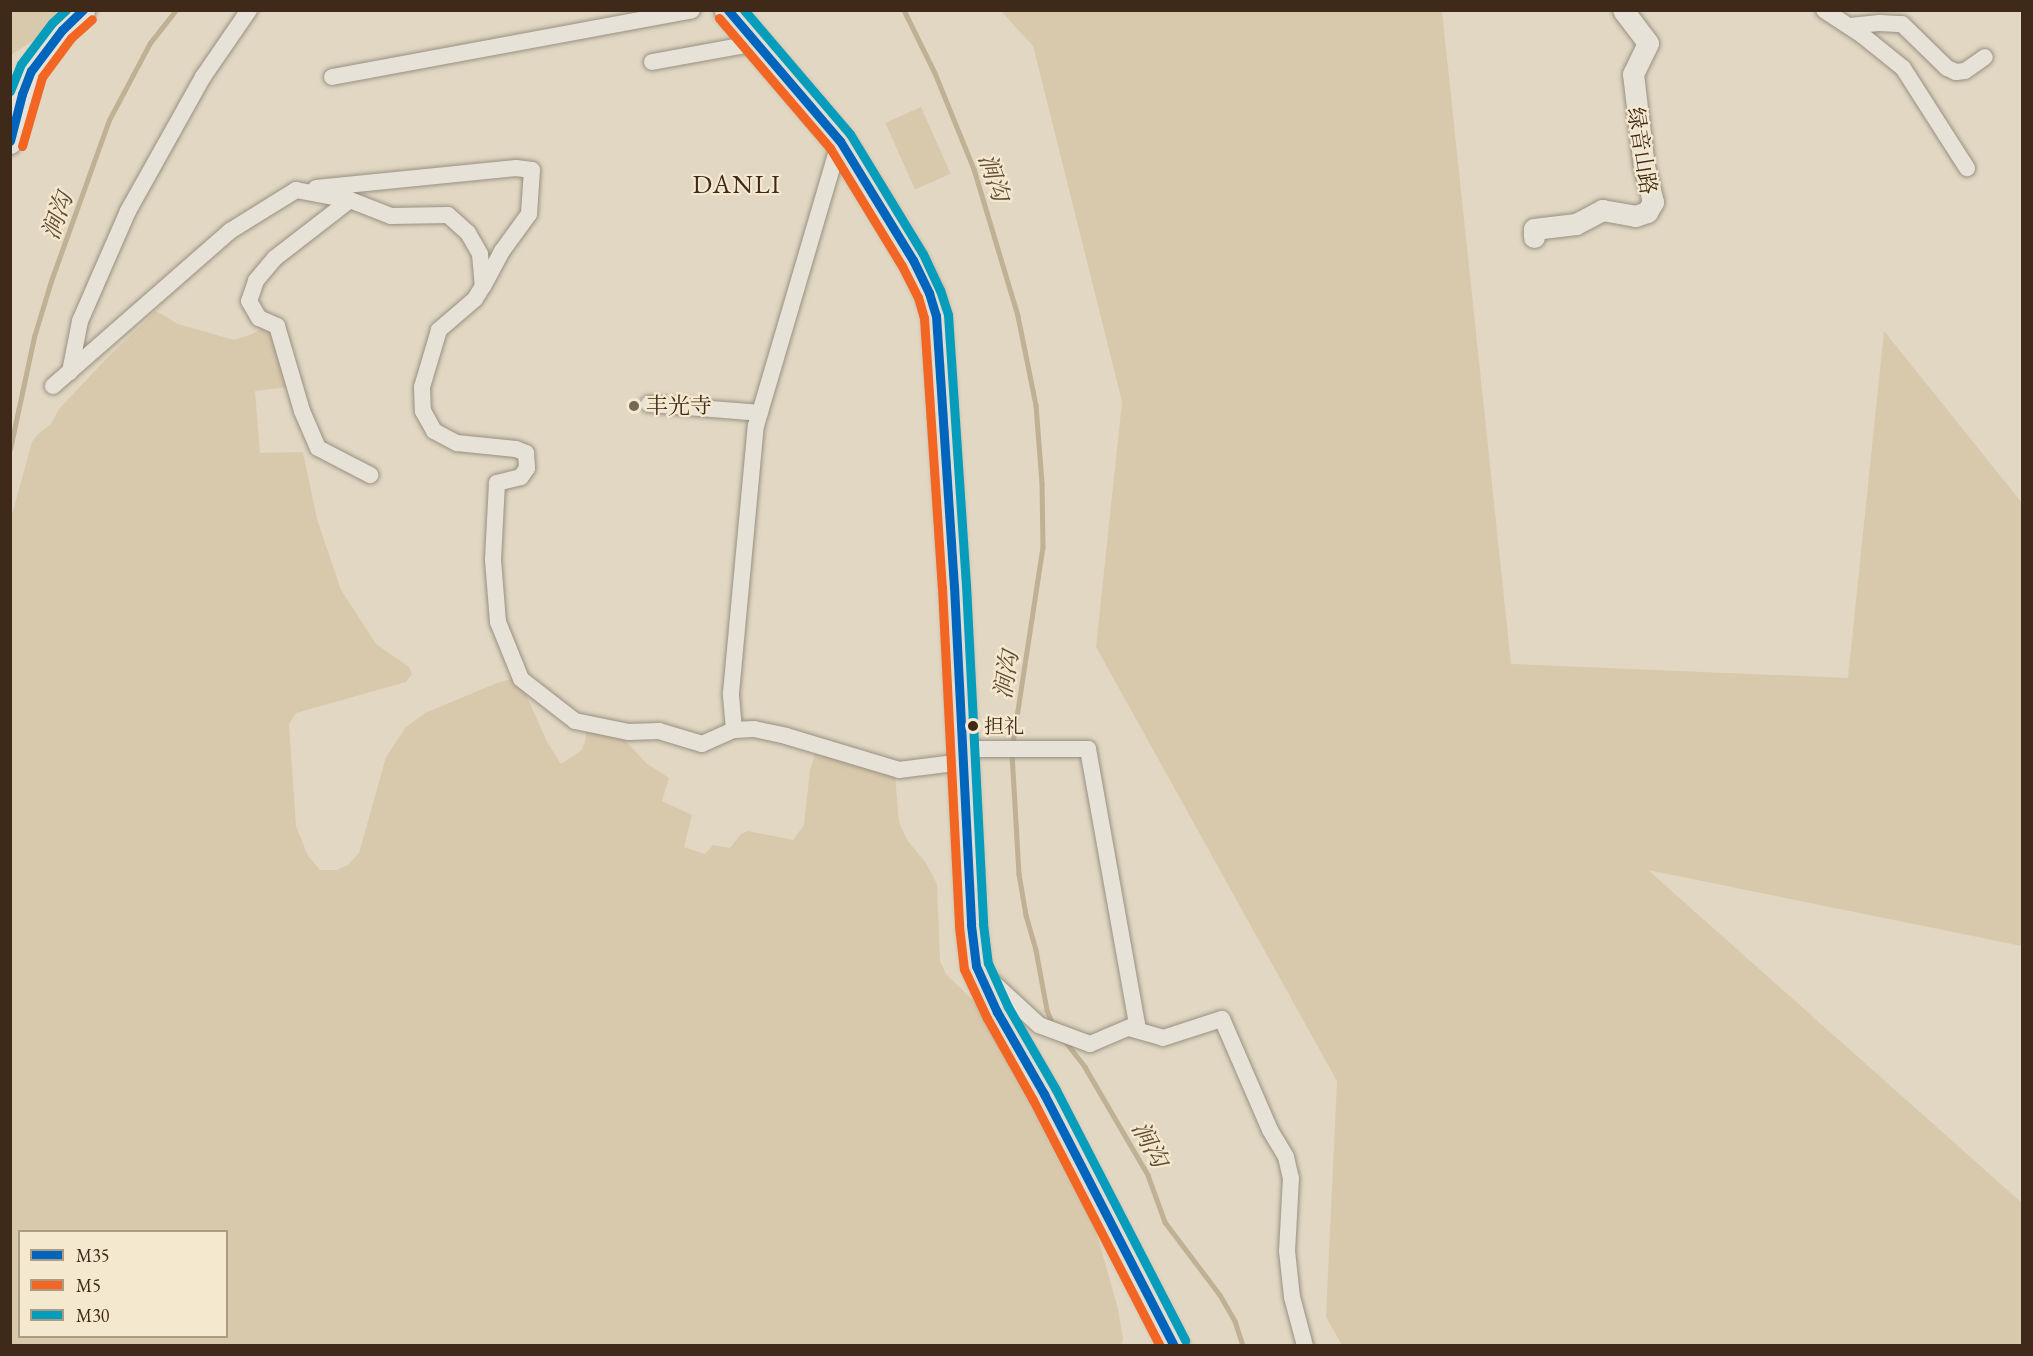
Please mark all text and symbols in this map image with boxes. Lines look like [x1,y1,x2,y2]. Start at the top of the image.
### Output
street label: 绿音山路 [1622,105,1662,197]
water label: 涧沟 [973,150,1015,204]
district label: DANLI [693,169,781,201]
water label: 涧沟 [36,189,78,243]
place label: 丰光寺 [646,393,712,419]
marker: 丰光寺 [627,399,641,413]
water label: 涧沟 [988,649,1024,701]
place label: 担礼 [984,714,1024,738]
marker: 担礼 [967,720,979,732]
water label: 涧沟 [1126,1116,1174,1172]
legend [18,1230,228,1338]
text: M35 [76,1244,110,1267]
text: M5 [76,1274,101,1297]
text: M30 [76,1304,110,1327]

